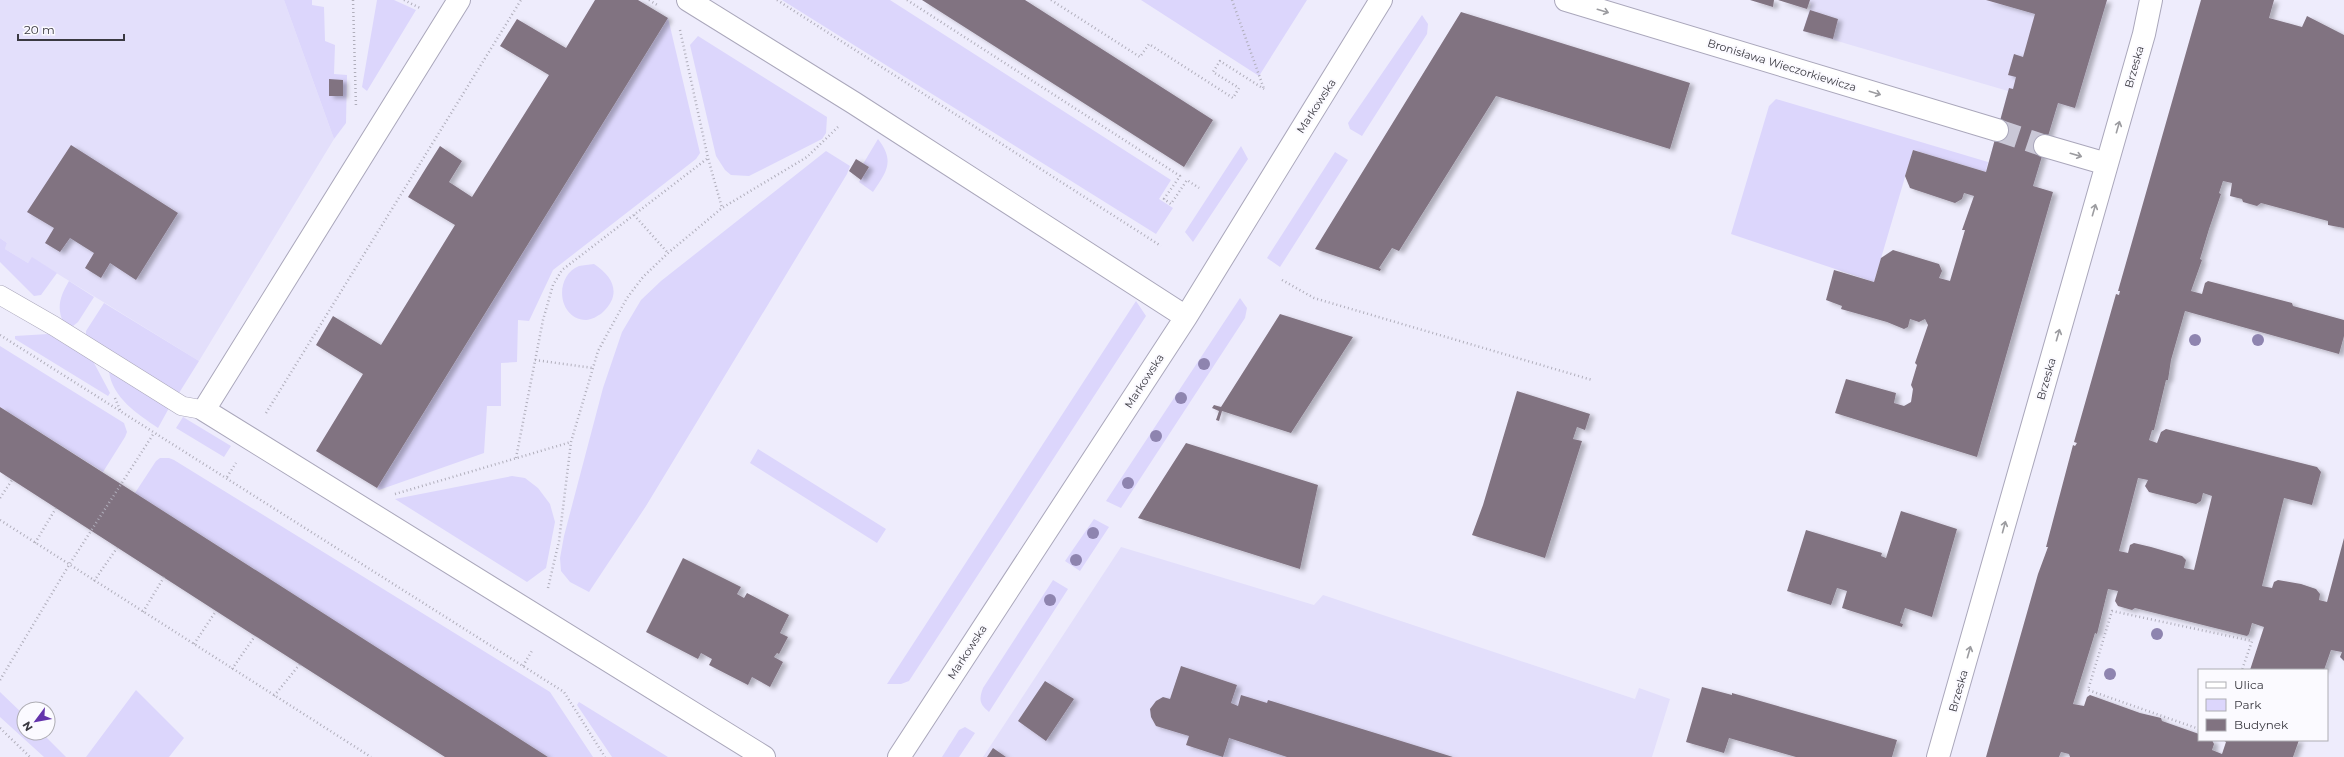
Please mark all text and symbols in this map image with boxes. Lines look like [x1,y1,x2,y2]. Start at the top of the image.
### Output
one-way arrow [1596,8,1609,15]
scale bar [18,16,124,42]
text: 20 m [24,22,55,37]
street label: Bronisława Wieczorkiewicza [1706,36,1858,94]
street label: Brzeska [2121,44,2147,90]
street label: Markowska [1293,76,1339,136]
one-way arrow [1868,90,1881,97]
one-way arrow [2115,120,2122,133]
one-way arrow [2069,152,2082,159]
one-way arrow [2091,204,2098,217]
one-way arrow [2055,329,2062,342]
street label: Markowska [1121,351,1167,411]
street label: Brzeska [2033,356,2059,402]
one-way arrow [2001,521,2008,534]
street label: Markowska [944,622,990,682]
one-way arrow [1966,646,1973,659]
street label: Brzeska [1945,668,1971,714]
legend [2198,669,2328,741]
text: Ulica [2234,677,2264,692]
text: Park [2234,697,2262,712]
north arrow [16,701,56,741]
text: Budynek [2234,717,2289,732]
text: N [19,719,36,734]

